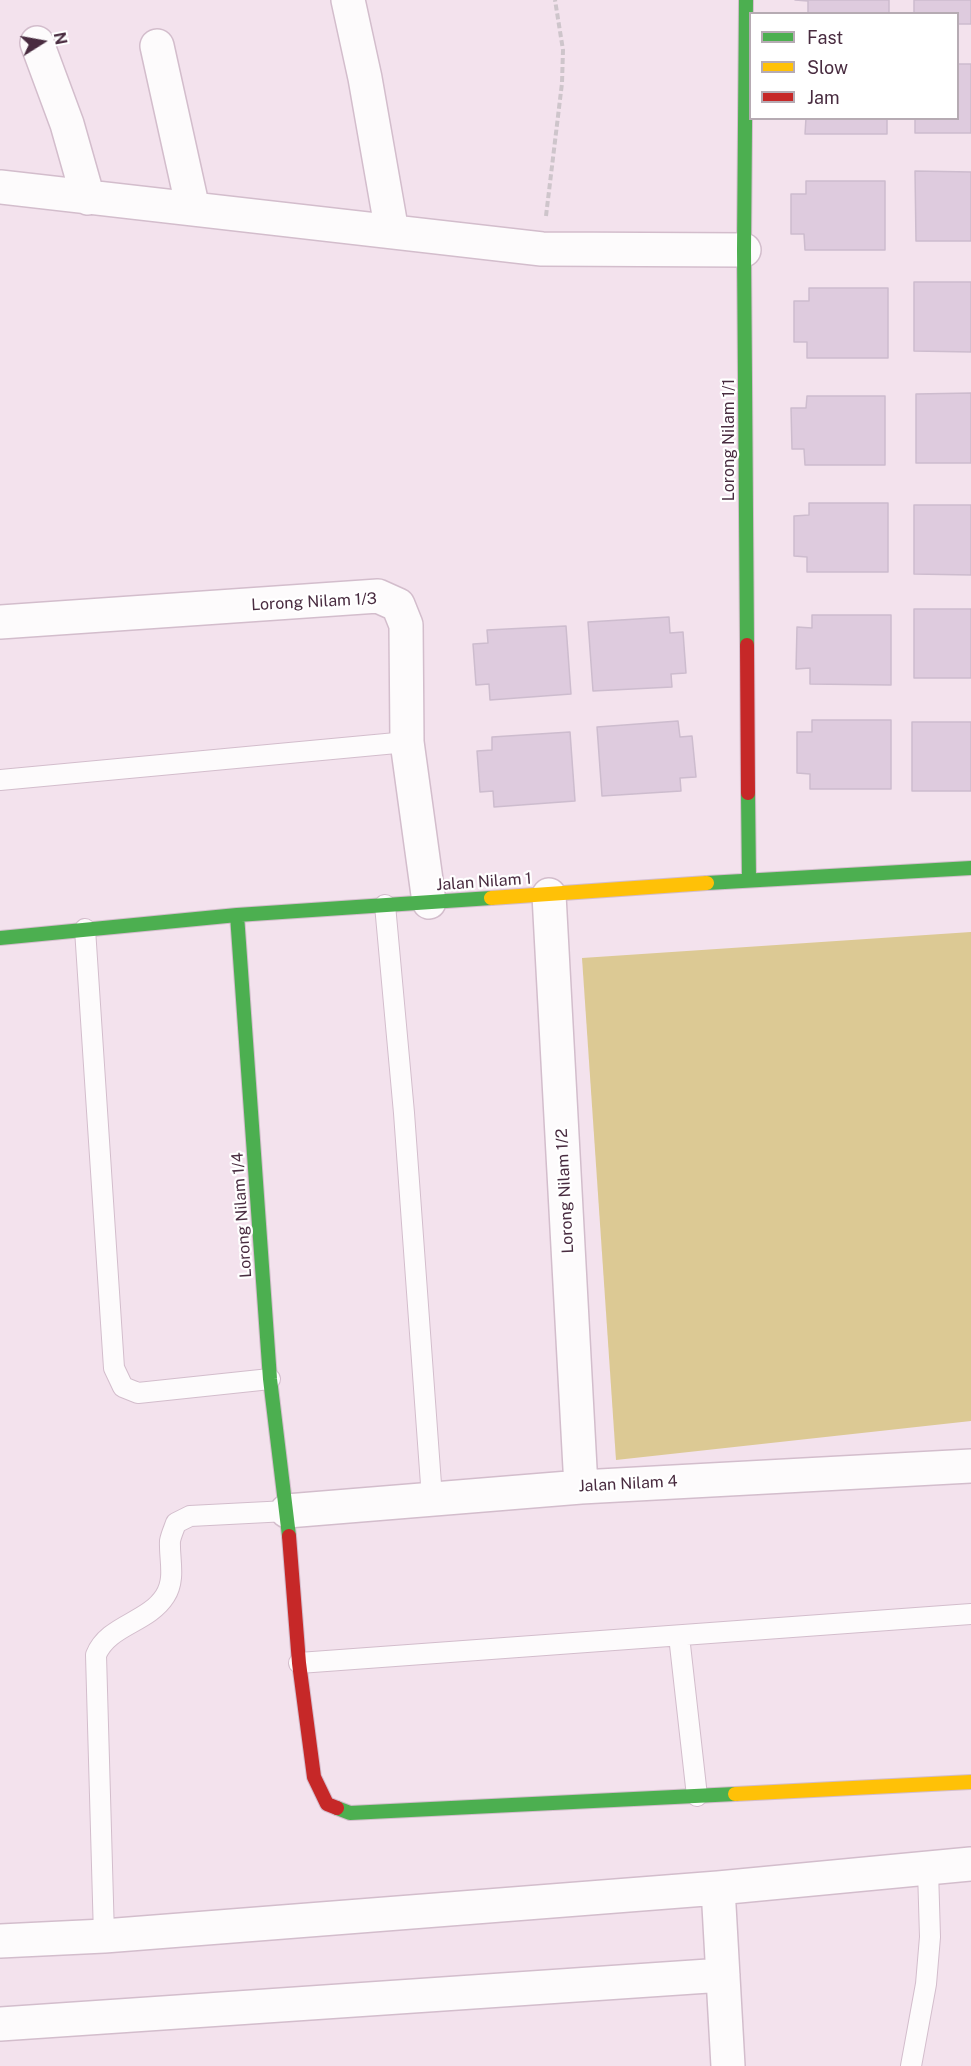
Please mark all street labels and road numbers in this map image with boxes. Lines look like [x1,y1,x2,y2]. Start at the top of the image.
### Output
street label: Lorong Nilam 1/1 [719,379,739,501]
street label: Lorong Nilam 1/3 [251,589,377,615]
street label: Jalan Nilam 1 [436,869,532,895]
street label: Lorong Nilam 1/2 [552,1128,578,1254]
street label: Lorong Nilam 1/4 [228,1152,256,1278]
street label: Jalan Nilam 4 [578,1472,678,1496]

